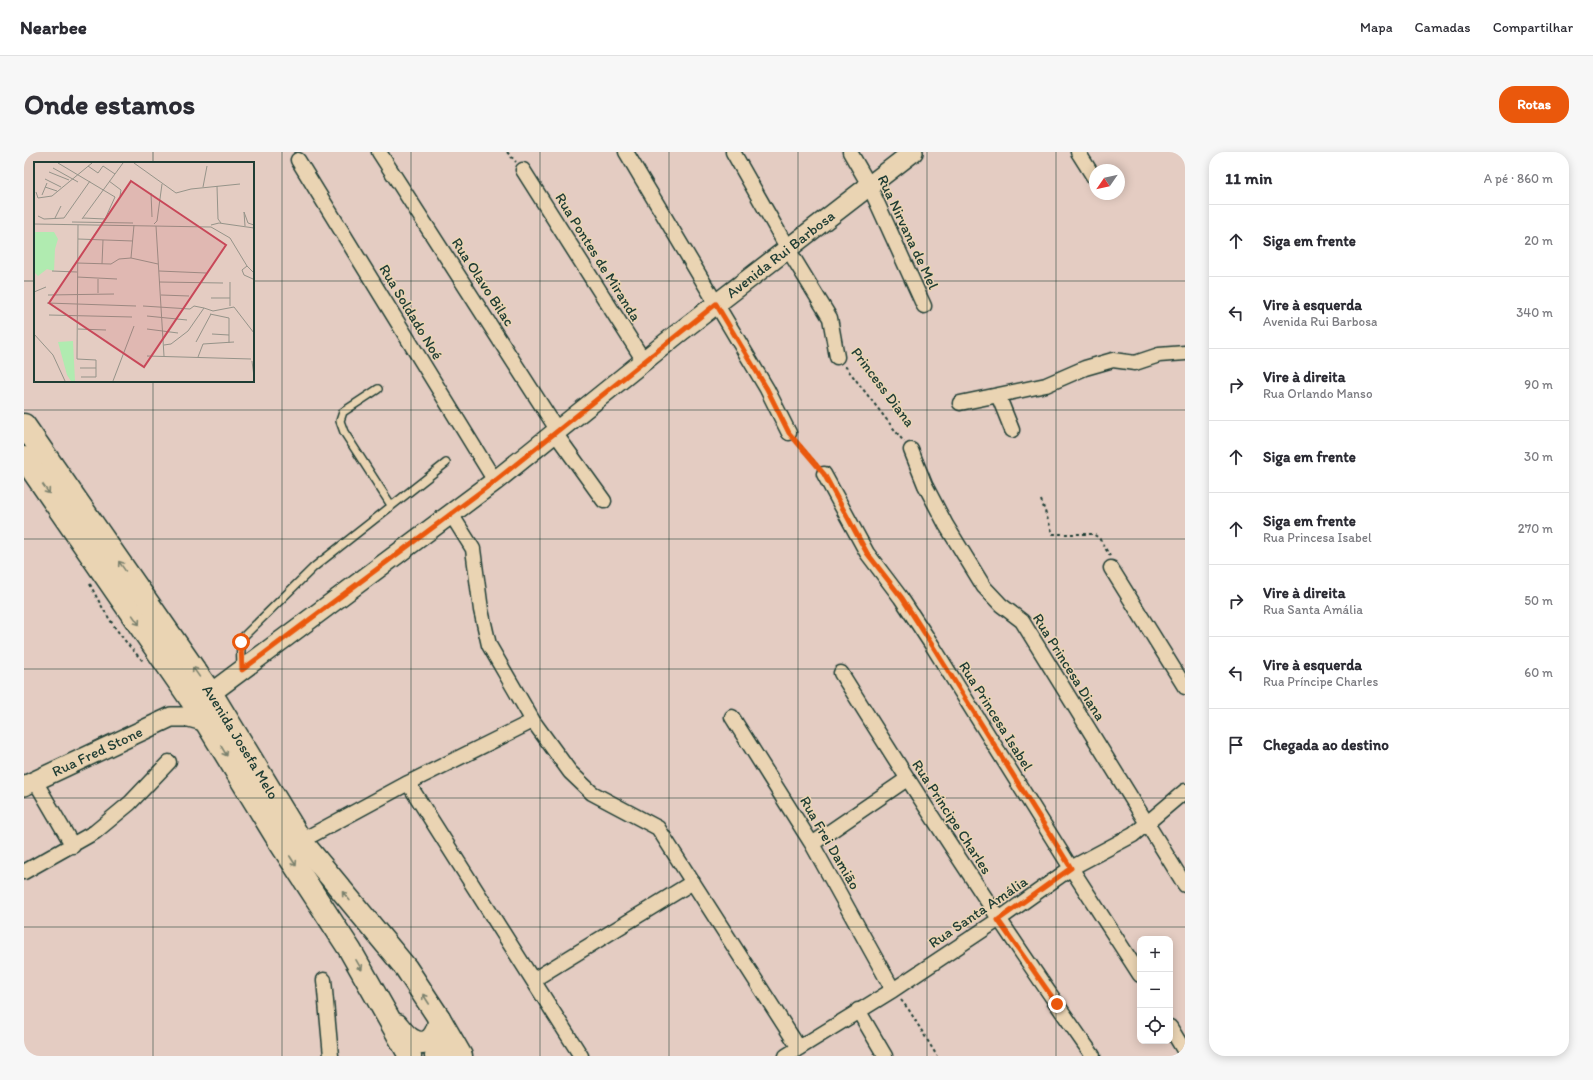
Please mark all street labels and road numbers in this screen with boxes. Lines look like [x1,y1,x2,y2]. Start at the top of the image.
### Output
street label: Rua Nirvana de Mel [874,172,943,293]
street label: Rua Pontes de Miranda [551,190,645,325]
street label: Avenida Rui Barbosa [723,206,839,302]
street label: Rua Olavo Bilac [448,234,518,330]
street label: Rua Soldado Noé [375,261,447,363]
street label: Princess Diana [847,344,919,431]
street label: Rua Princesa Diana [1029,610,1110,724]
street label: Rua Princesa Isabel [955,658,1037,775]
street label: Avenida Josefa Melo [199,681,282,803]
street label: Rua Fred Stone [49,723,145,781]
street label: Rua Príncipe Charles [908,756,996,878]
street label: Rua Frei Damião [796,793,864,893]
street label: Rua Santa Amália [925,872,1031,952]

